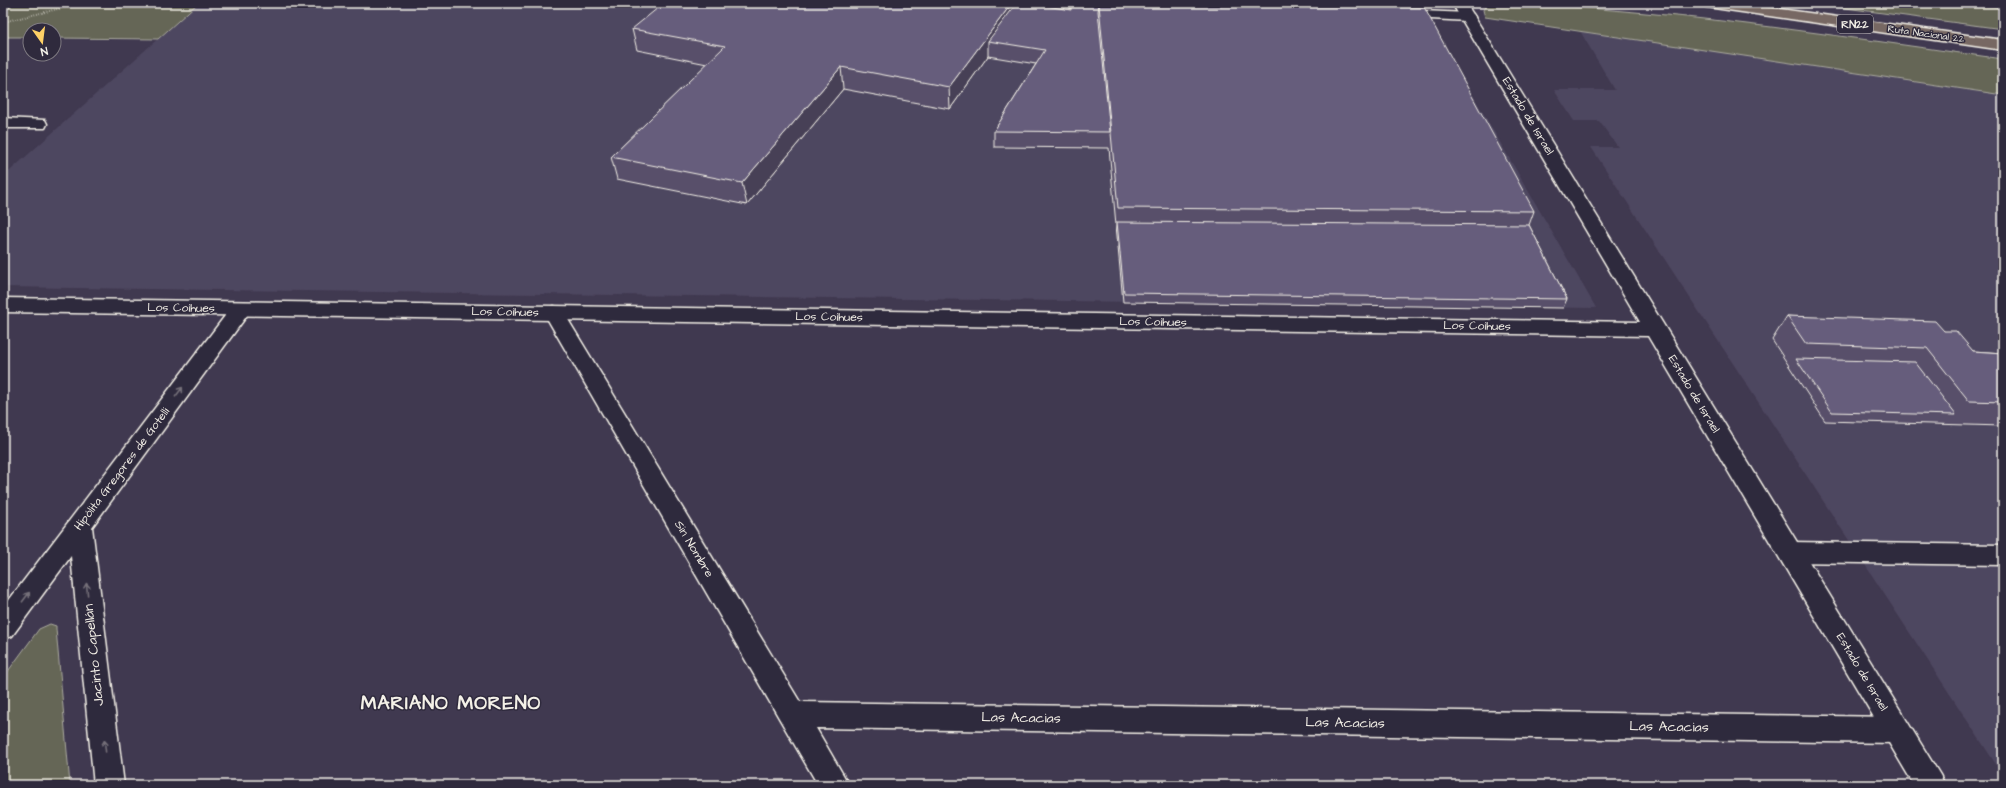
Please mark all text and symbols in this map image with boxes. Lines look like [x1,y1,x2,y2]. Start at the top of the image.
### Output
road number: RN22 [1837,15,1873,33]
north arrow [22,22,62,62]
street label: Ruta Nacional 22 [1887,22,1966,46]
text: N [39,43,49,59]
street label: Estado de Israel [1498,74,1558,158]
street label: Los Coíhues [147,299,215,317]
street label: Los Coíhues [471,303,539,321]
street label: Los Coíhues [795,308,863,326]
street label: Los Coíhues [1119,313,1187,331]
street label: Los Coíhues [1443,317,1511,335]
street label: Estado de Israel [1664,352,1724,436]
one-way arrow [175,387,183,398]
street label: Hipólita Gregores de Gotelli [70,404,175,535]
street label: Sin Nombre [670,517,718,581]
one-way arrow [83,583,91,596]
one-way arrow [22,592,30,603]
street label: Jacinto Capellán [79,603,109,707]
street label: Estado de Israel [1832,630,1892,714]
district label: MARIANO MORENO [361,690,541,717]
street label: Las Acacias [981,707,1061,729]
street label: Las Acacias [1305,712,1385,734]
street label: Las Acacias [1629,716,1709,738]
one-way arrow [101,740,109,753]

